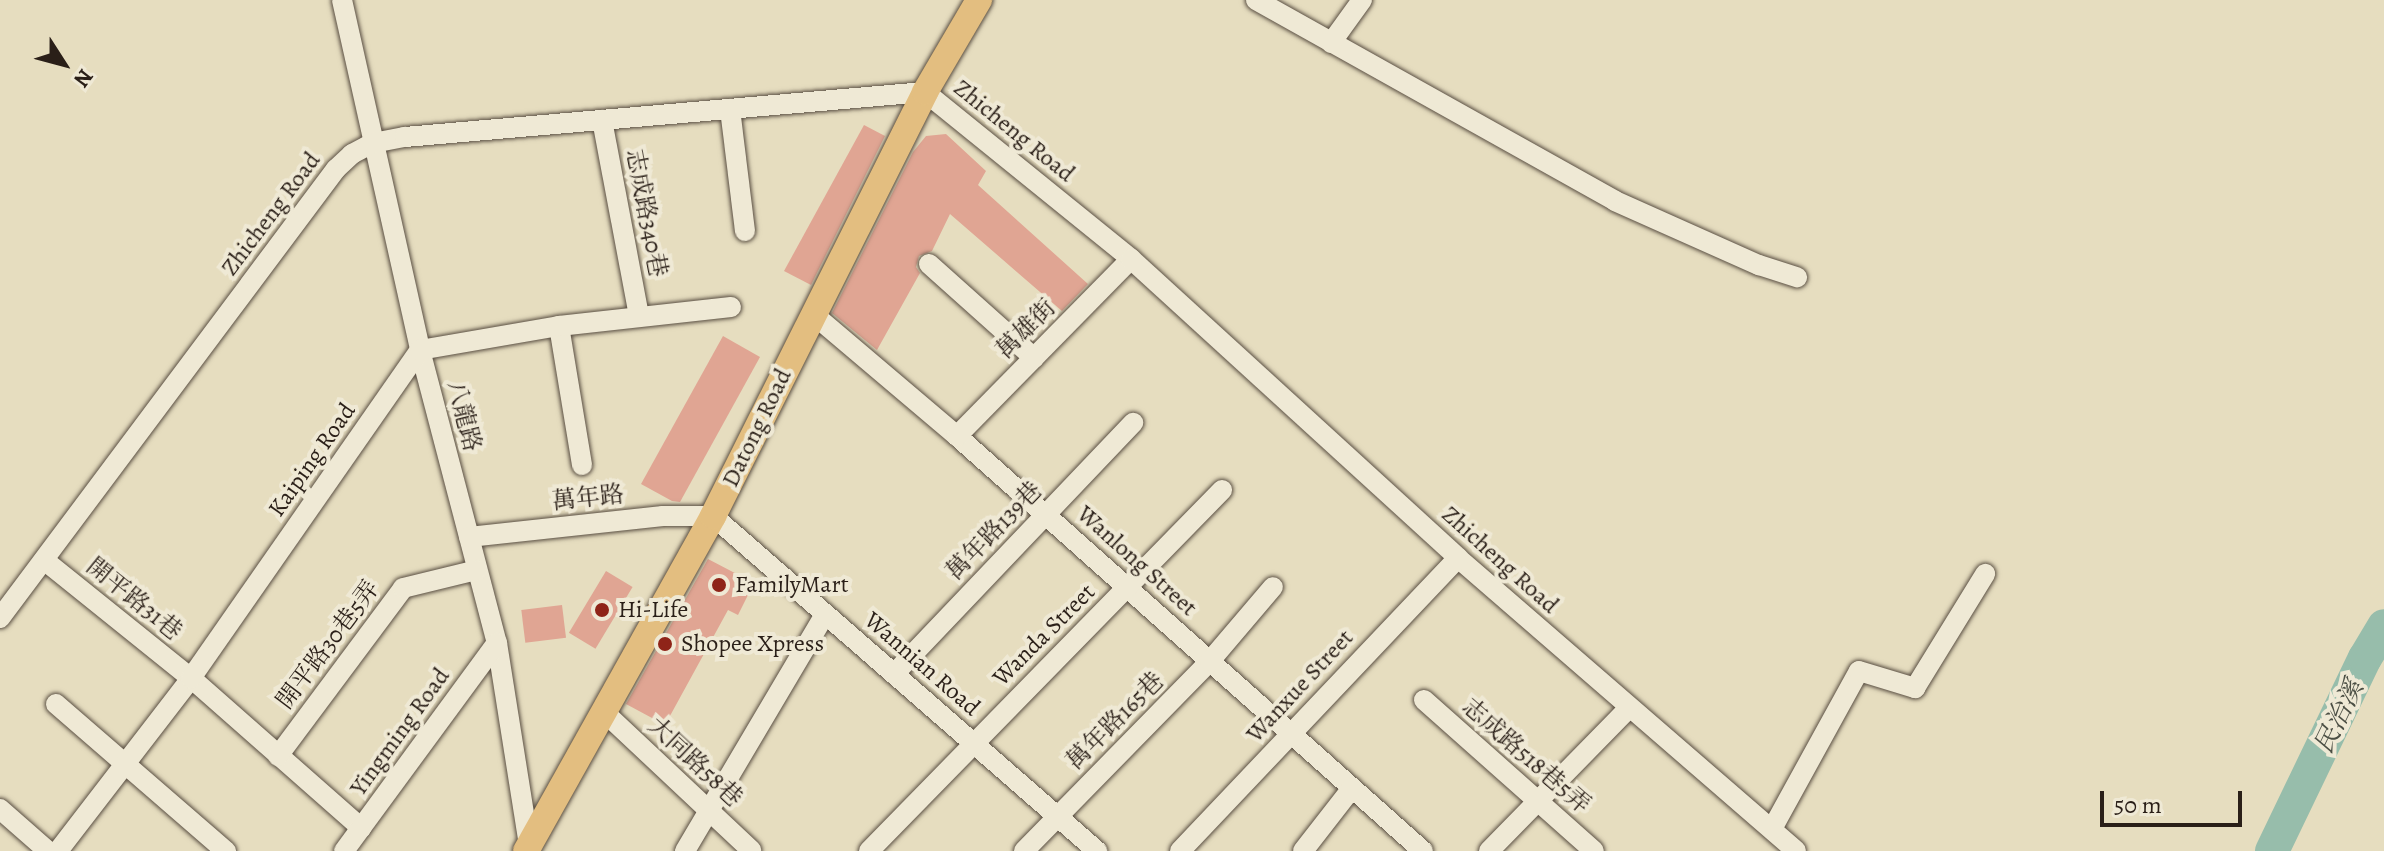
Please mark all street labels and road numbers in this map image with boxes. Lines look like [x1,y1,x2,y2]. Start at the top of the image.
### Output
street label: Zhicheng Road [948,74,1080,188]
street label: Zhicheng Road [215,147,327,281]
street label: 志成路340巷 [619,147,673,279]
street label: 萬雄街 [990,293,1062,365]
street label: Datong Road [716,364,798,492]
street label: 八龍路 [441,378,487,454]
street label: Kaiping Road [262,398,362,522]
street label: 萬年路139巷 [940,476,1048,586]
street label: 萬年路 [551,480,625,516]
street label: Wanlong Street [1071,500,1203,622]
street label: Zhicheng Road [1436,500,1564,620]
street label: 開平路31巷 [81,552,187,646]
street label: 開平路30巷5弄 [270,575,386,715]
street label: Wanda Street [987,578,1101,692]
street label: Wannian Road [858,606,986,722]
street label: Wanxue Street [1240,624,1360,748]
street label: Yingming Road [344,663,456,801]
street label: 萬年路165巷 [1060,666,1170,776]
street label: 志成路518巷5弄 [1456,692,1596,820]
street label: 大同路58巷 [642,711,748,813]

